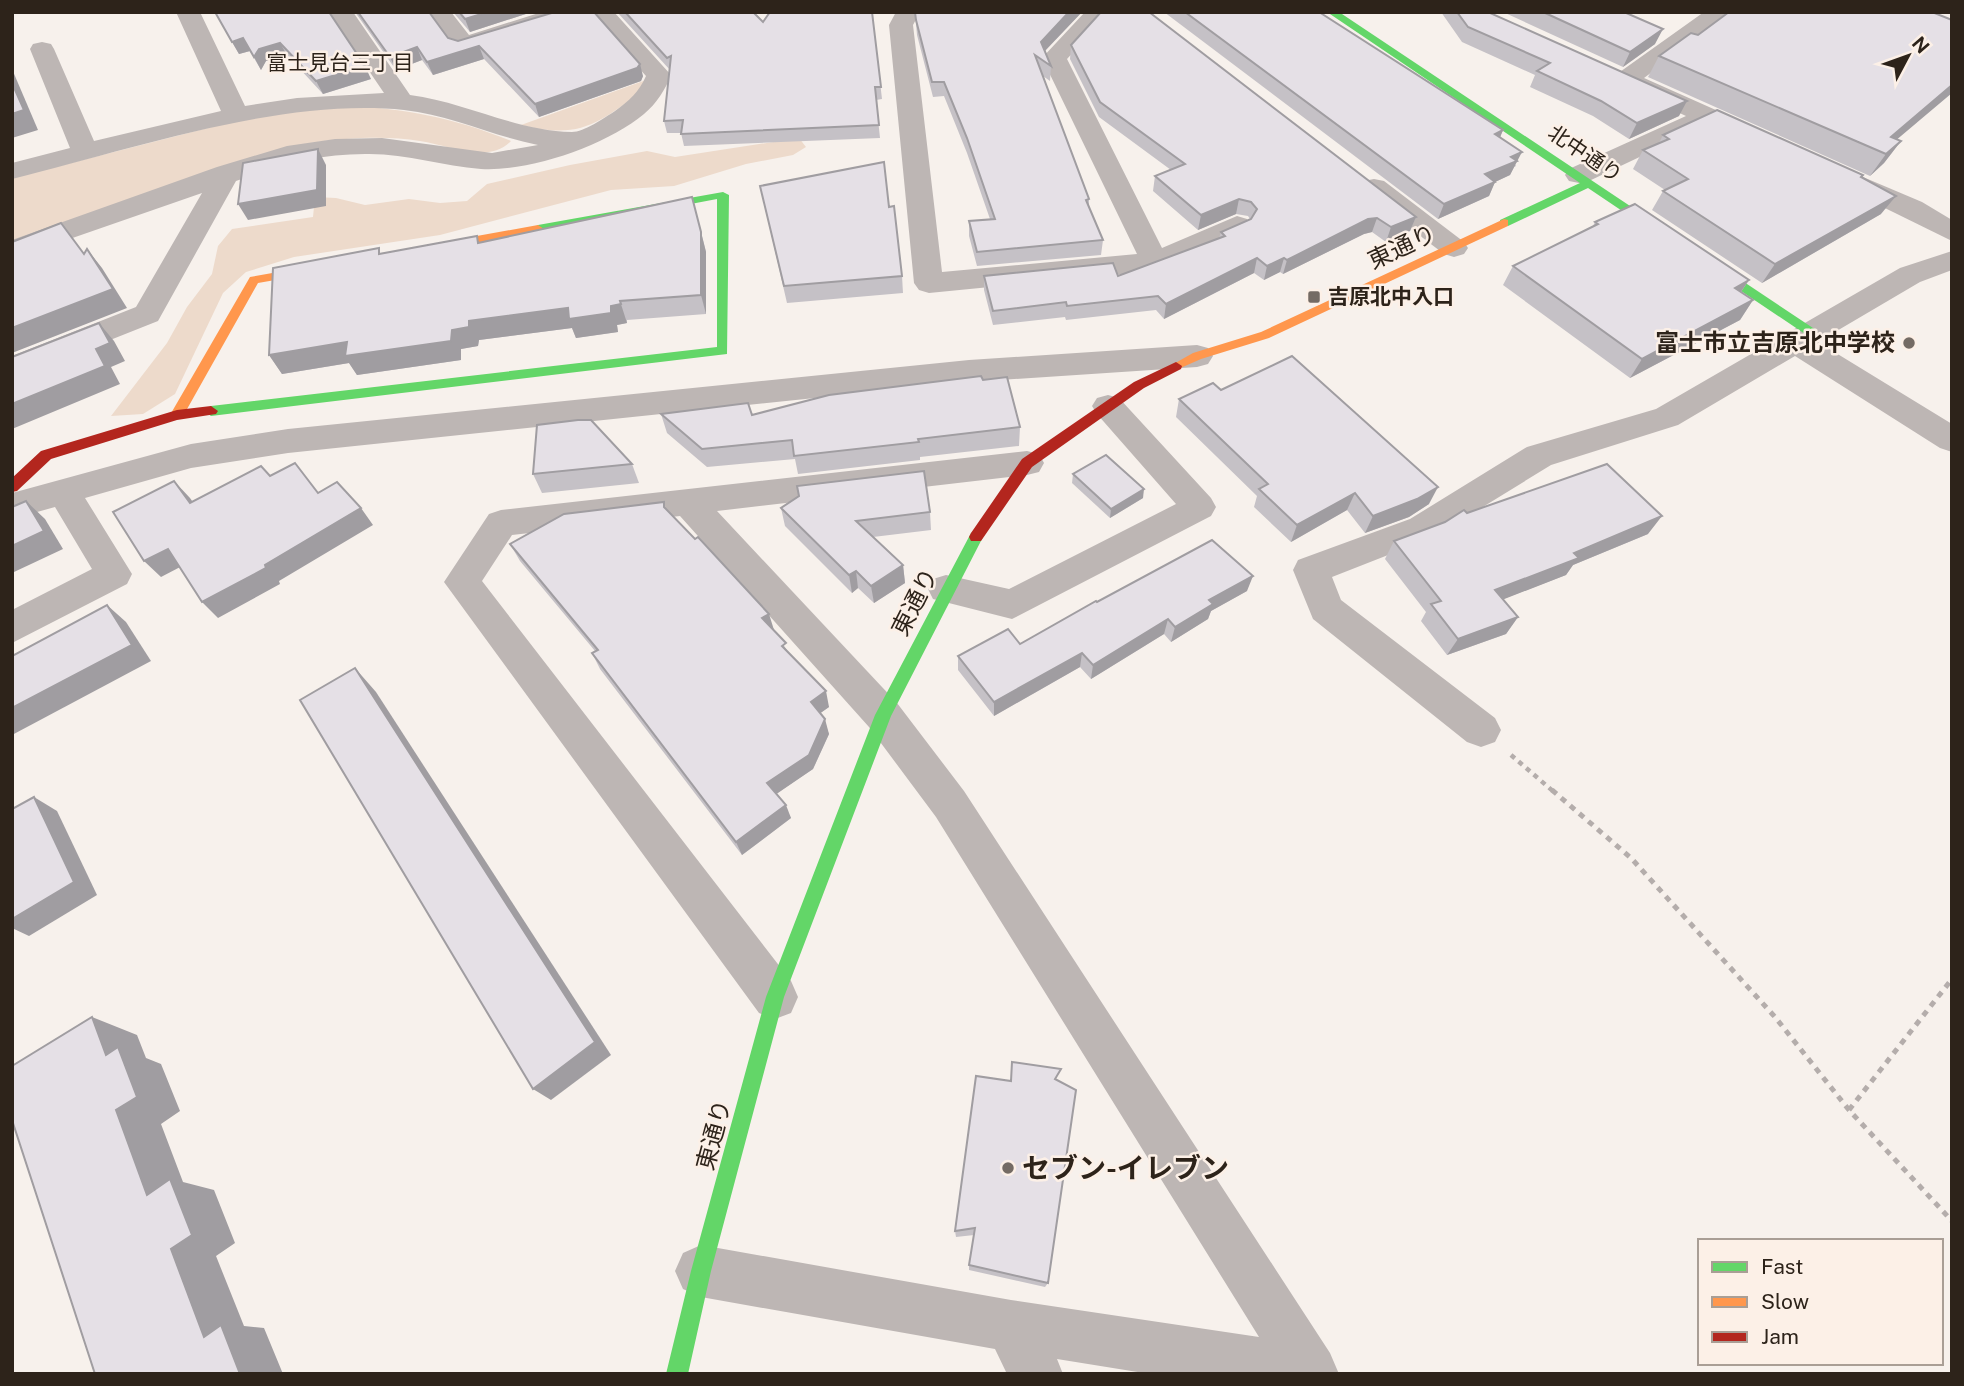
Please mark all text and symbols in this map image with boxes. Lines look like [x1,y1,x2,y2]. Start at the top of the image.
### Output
north arrow [1873,21,1943,91]
text: N [1908,32,1934,58]
district label: 富士見台三丁目 [267,50,414,75]
street label: 北中通り [1543,120,1627,187]
street label: 東通り [1363,218,1440,274]
place label: 吉原北中入口 [1328,284,1454,309]
marker: 吉原北中入口 [1306,289,1322,305]
place label: 富士市立吉原北中学校 [1655,328,1895,356]
marker: 富士市立吉原北中学校 [1901,335,1917,351]
street label: 東通り [885,563,943,640]
street label: 東通り [690,1096,736,1173]
place label: セブン-イレブン [1022,1151,1229,1184]
marker: セブン-イレブン [1000,1160,1016,1176]
legend [1698,1239,1943,1365]
text: Fast [1761,1254,1803,1279]
text: Slow [1761,1289,1809,1314]
text: Jam [1761,1324,1799,1349]

